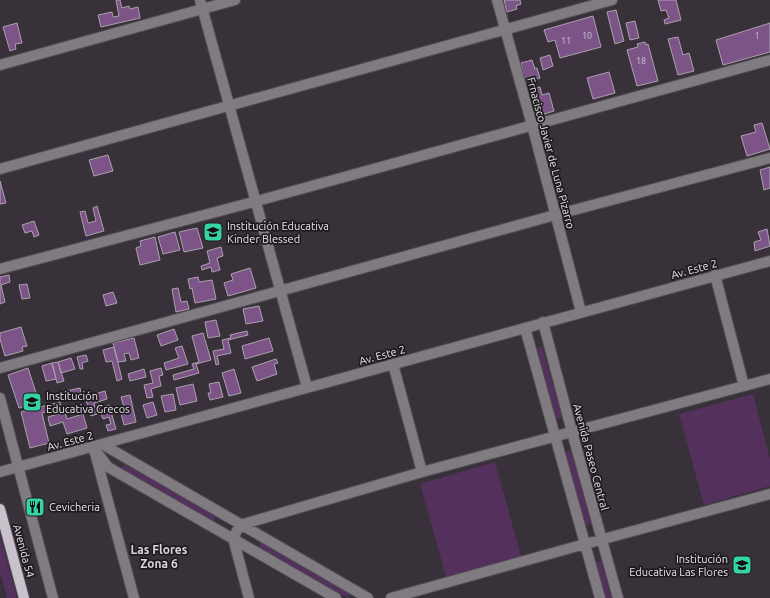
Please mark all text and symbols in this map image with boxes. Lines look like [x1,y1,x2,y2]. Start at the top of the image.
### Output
house number: 10 [582,31,592,41]
house number: 1 [754,31,760,41]
house number: 11 [561,36,571,46]
house number: 18 [636,56,646,66]
street label: Frnacisco Javier de Luna Pizarro [525,76,577,230]
place label: Institución Educativa Kinder Blessed [227,220,329,245]
school or university icon: Institución Educativa Kinder Blessed [202,221,224,243]
street label: Av. Este 2 [670,257,718,281]
street label: Av. Este 2 [358,343,406,367]
place label: Institución Educativa Grecos [46,390,130,415]
school or university icon: Institución Educativa Grecos [21,391,43,413]
street label: Avenida Paseo Central [571,402,611,512]
street label: Av. Este 2 [46,429,94,453]
restaurant icon: Cevicheria [24,496,46,518]
place label: Cevicheria [49,501,100,513]
street label: Avenida 54 [11,523,37,579]
district label: Las Flores Zona 6 [131,543,188,570]
place label: Institución Educativa Las Flores [629,553,728,578]
school or university icon: Institución Educativa Las Flores [731,554,753,576]

